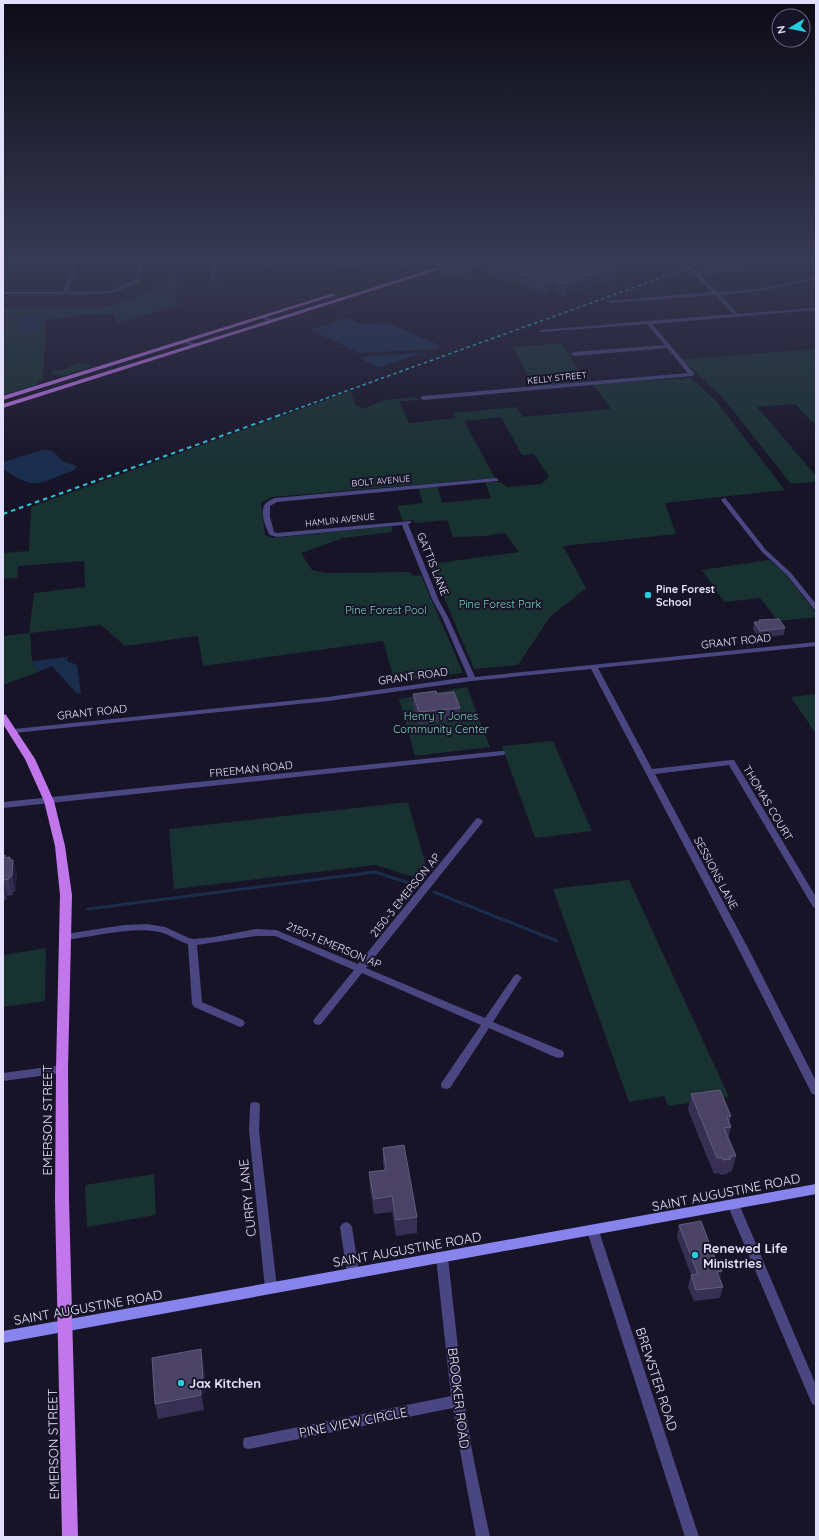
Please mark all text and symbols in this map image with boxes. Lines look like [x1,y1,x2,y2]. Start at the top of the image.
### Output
north arrow [771,8,811,48]
text: N [774,25,789,35]
street label: KELLY STREET [527,369,588,386]
street label: BOLT AVENUE [351,472,411,489]
street label: HAMLIN AVENUE [305,510,375,529]
street label: GATTIS LANE [414,530,452,598]
place label: Pine Forest School [656,582,715,609]
marker: Pine Forest School [643,590,653,600]
park label: Pine Forest Park [459,597,541,611]
park label: Pine Forest Pool [345,603,427,617]
street label: GRANT ROAD [700,630,772,652]
street label: GRANT ROAD [377,664,449,688]
street label: GRANT ROAD [56,701,128,723]
park label: Henry T Jones Community Center [393,709,490,736]
street label: FREEMAN ROAD [209,758,294,780]
street label: THOMAS COURT [740,763,796,844]
street label: SESSIONS LANE [691,834,741,912]
street label: 2150-3 EMERSON AP [367,850,443,940]
street label: 2150-1 EMERSON AP [284,919,384,972]
street label: EMERSON STREET [39,1064,55,1176]
street label: CURRY LANE [235,1158,259,1238]
street label: SAINT AUGUSTINE ROAD [651,1170,801,1214]
street label: SAINT AUGUSTINE ROAD [331,1228,483,1270]
place label: Renewed Life Ministries [703,1240,788,1271]
marker: Renewed Life Ministries [690,1250,700,1260]
street label: SAINT AUGUSTINE ROAD [12,1286,164,1328]
street label: BREWSTER ROAD [633,1325,681,1433]
street label: BROOKER ROAD [445,1347,473,1449]
place label: Jax Kitchen [189,1375,261,1391]
marker: Jax Kitchen [176,1378,186,1388]
street label: EMERSON STREET [44,1388,62,1500]
street label: PINE VIEW CIRCLE [298,1404,408,1440]

